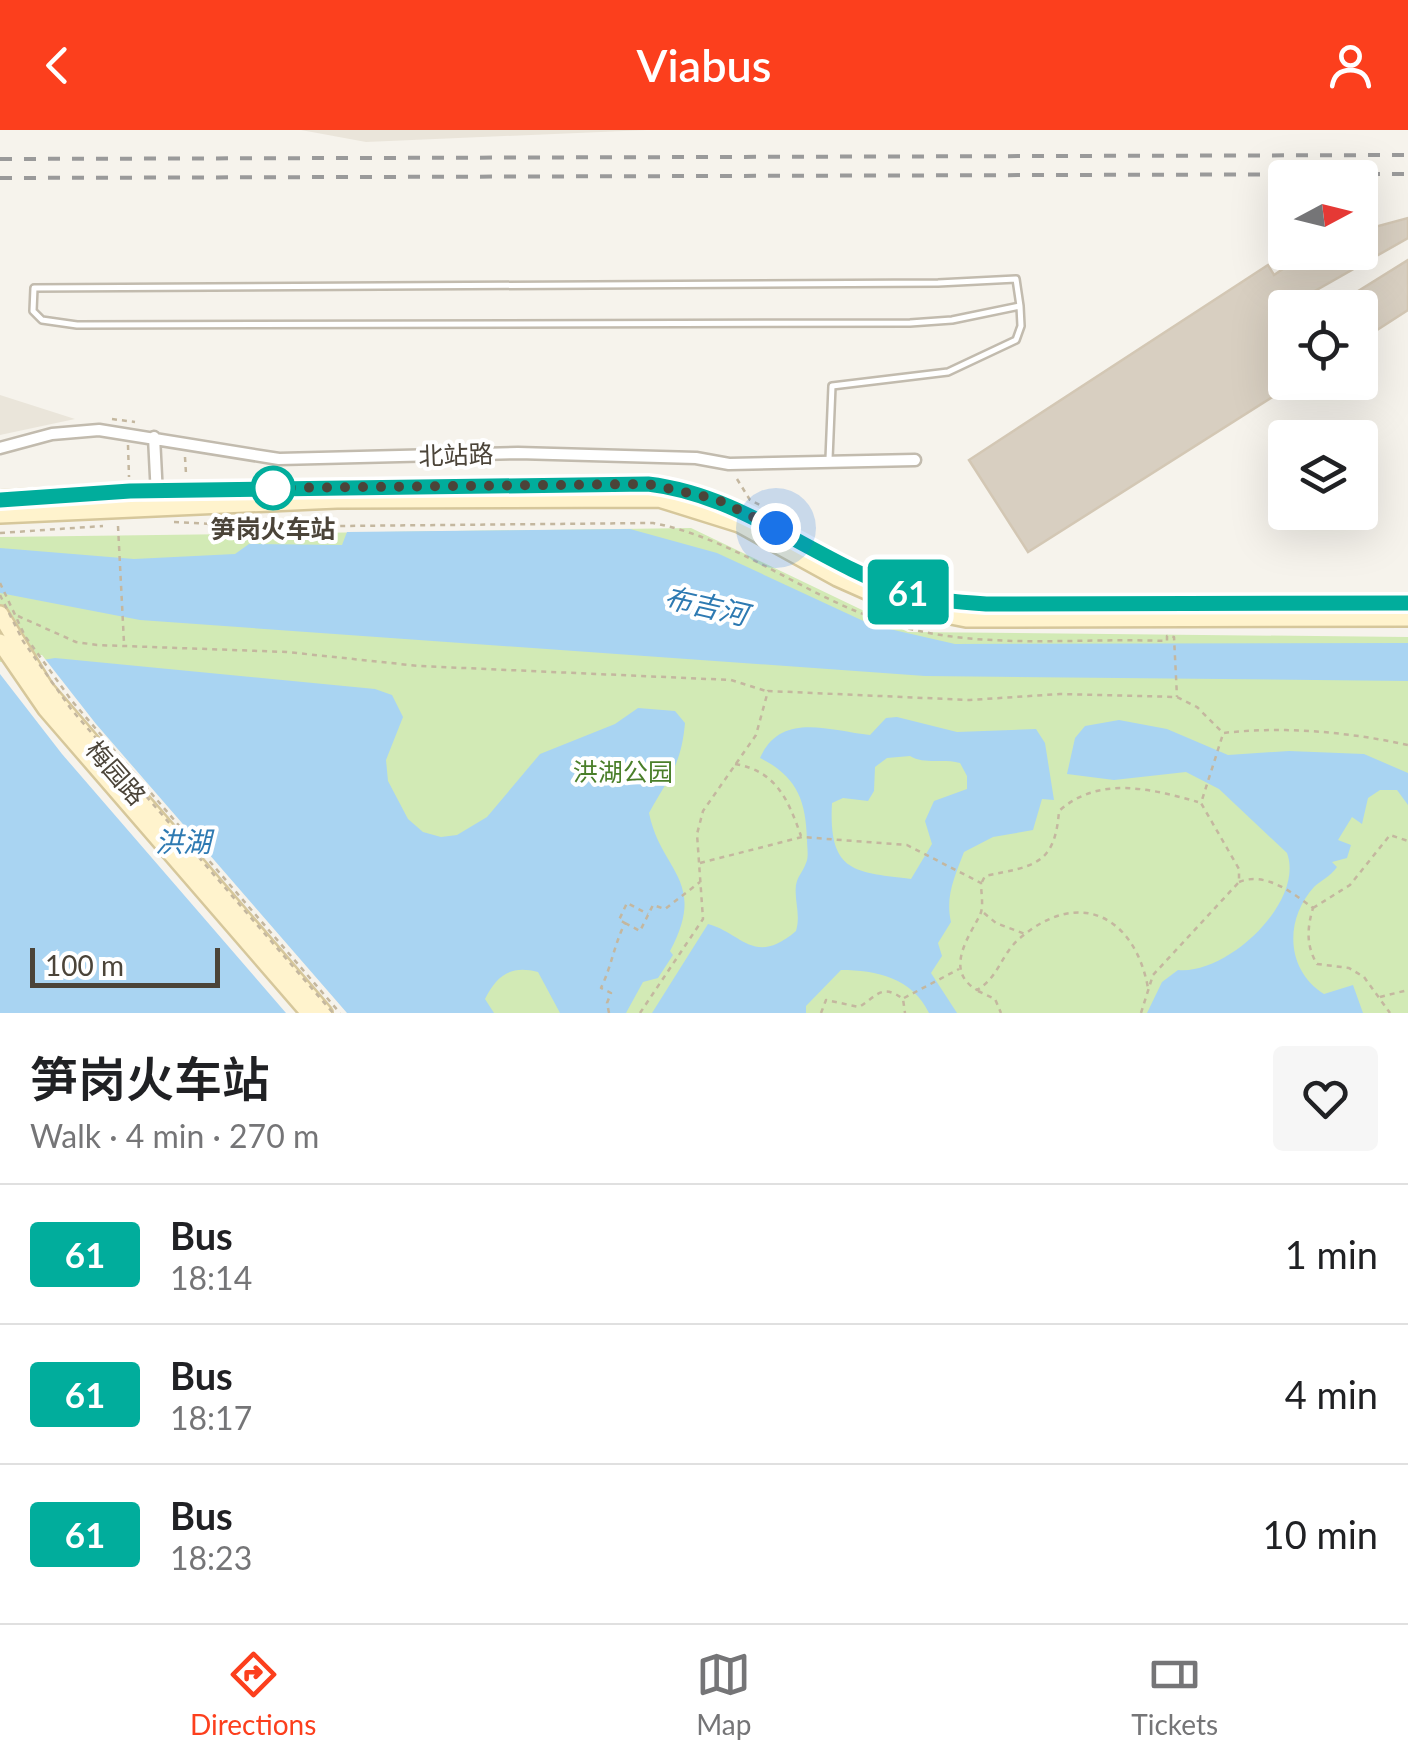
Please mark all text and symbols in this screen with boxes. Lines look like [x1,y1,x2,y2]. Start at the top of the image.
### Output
icon: back [30,38,85,93]
text: Viabus [637,38,771,92]
icon: person [1323,38,1378,93]
north arrow [1268,160,1378,270]
map controls [1268,160,1378,530]
button: locate [1268,290,1378,400]
button: layers [1268,420,1378,530]
street label: 北站路 [418,438,494,470]
marker: 笋岗火车站 [252,467,294,509]
your location [751,503,801,553]
place label: 笋岗火车站 [210,513,336,543]
line badge: 61 [863,560,953,624]
text: 61 [888,571,928,613]
water label: 布吉河 [661,579,756,632]
street label: 梅园路 [81,734,153,810]
park label: 洪湖公园 [573,756,673,786]
water label: 洪湖 [155,824,215,858]
scale bar [30,943,220,988]
text: 100 m [45,948,124,982]
button: heart [1273,1046,1378,1151]
text: 笋岗火车站 [30,1050,270,1107]
text: Walk · 4 min · 270 m [30,1116,319,1155]
text: Bus [170,1212,233,1258]
text: 1 min [1285,1231,1378,1277]
text: 61 [65,1233,105,1275]
text: 18:14 [170,1258,252,1297]
text: Bus [170,1352,233,1398]
text: 4 min [1285,1371,1378,1417]
text: 61 [65,1373,105,1415]
text: 18:17 [170,1398,252,1437]
text: Bus [170,1492,233,1538]
text: 10 min [1263,1511,1378,1557]
text: 61 [65,1513,105,1555]
text: 18:23 [170,1538,252,1577]
tab: Directions [190,1647,316,1741]
tab: Map [696,1647,751,1741]
tab: Tickets [1131,1647,1218,1741]

